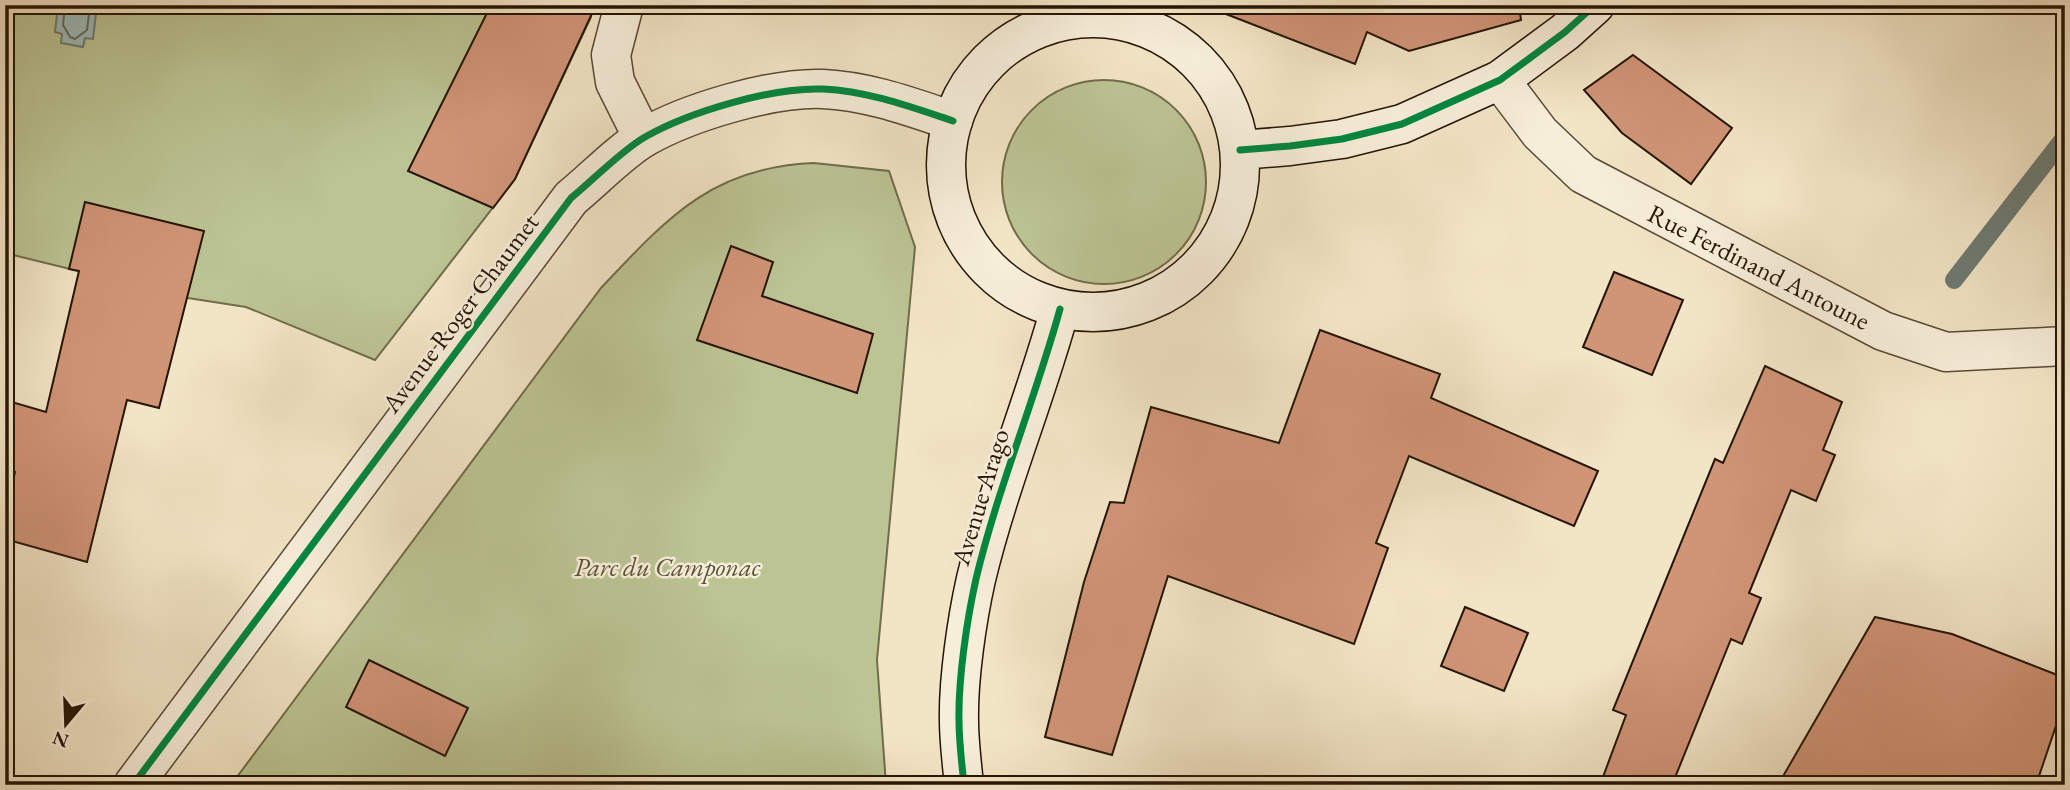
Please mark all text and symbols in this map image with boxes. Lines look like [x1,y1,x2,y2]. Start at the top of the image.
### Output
street label: Rue Ferdinand Antoune [1642,196,1876,338]
street label: Avenue Roger Chaumet [373,207,546,420]
street label: Avenue Arago [943,425,1017,570]
park label: Parc du Camponac [574,550,761,584]
north arrow [32,688,102,758]
text: N [49,725,72,754]

